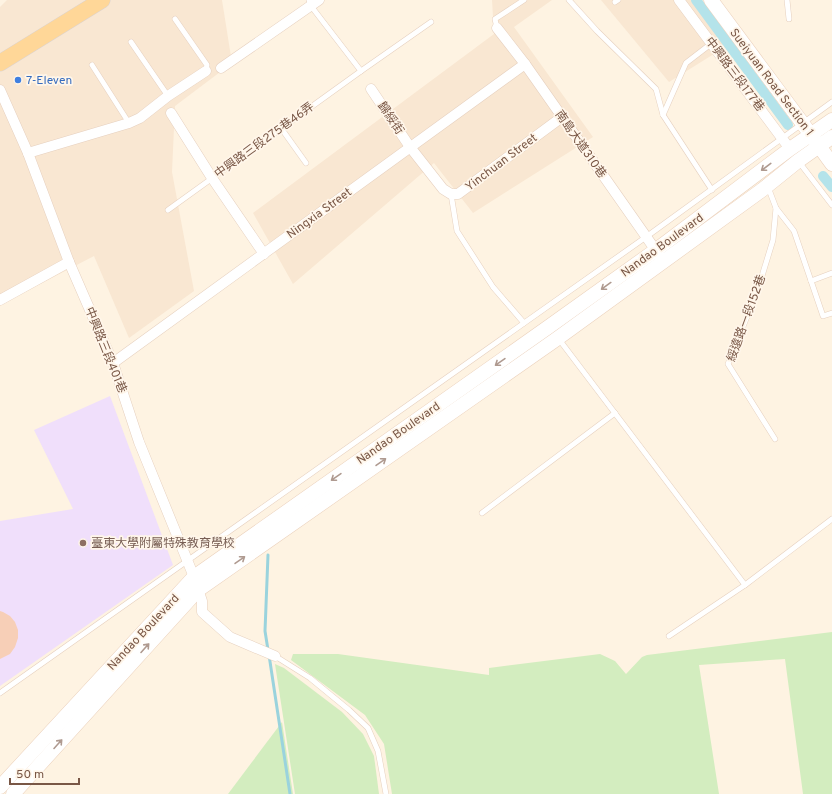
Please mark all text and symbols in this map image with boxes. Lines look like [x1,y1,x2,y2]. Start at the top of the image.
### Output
street label: Sueiyuan Road Section 1 [725,26,817,140]
street label: 中興路三段177巷 [701,34,767,115]
place label: 7-Eleven [26,73,72,89]
marker: 7-Eleven [13,75,23,85]
street label: 中興路三段275巷46弄 [212,99,318,182]
street label: 歸綏街 [373,99,407,138]
street label: 南島大道310巷 [551,107,610,182]
street label: Yinchuan Street [462,130,541,195]
one-way arrow [761,163,772,171]
street label: Ningxia Street [284,185,355,243]
street label: Nandao Boulevard [618,210,707,281]
street label: 綏遠路一段152巷 [724,273,770,364]
one-way arrow [600,282,611,290]
street label: 中興路三段401巷 [80,305,130,396]
one-way arrow [494,358,505,366]
street label: Nandao Boulevard [354,399,444,469]
one-way arrow [375,458,386,466]
one-way arrow [331,473,342,481]
place label: 臺東大學附屬特殊教育學校 [91,536,235,552]
marker: 臺東大學附屬特殊教育學校 [78,538,88,548]
one-way arrow [234,556,245,564]
street label: Nandao Boulevard [104,591,183,674]
one-way arrow [140,643,150,653]
one-way arrow [53,740,62,750]
scale bar [10,760,79,786]
text: 50 m [16,767,44,783]

